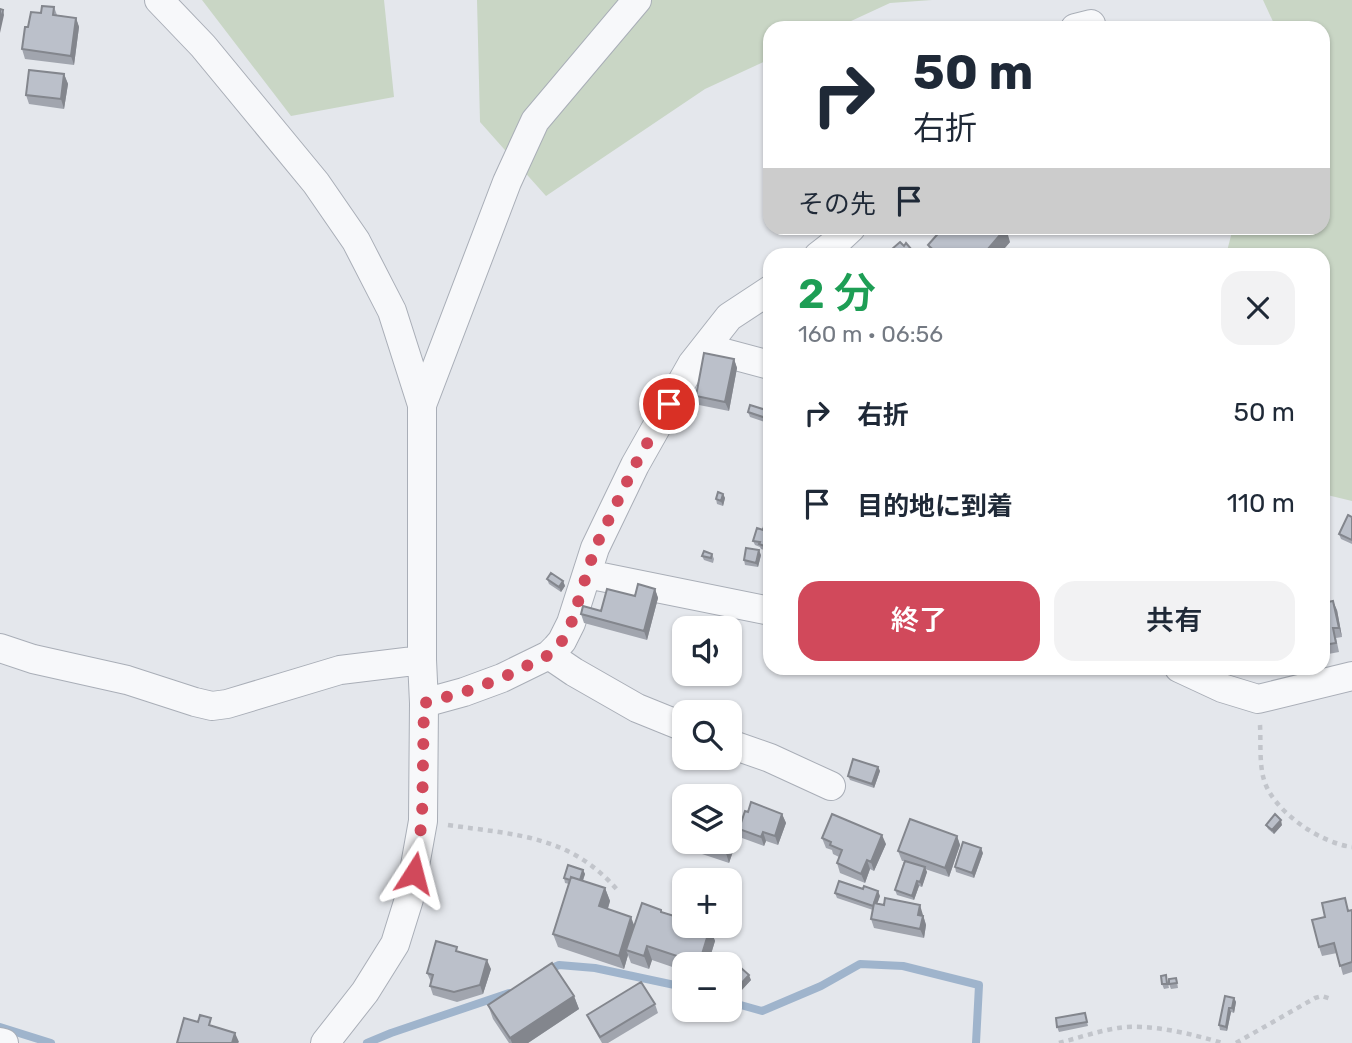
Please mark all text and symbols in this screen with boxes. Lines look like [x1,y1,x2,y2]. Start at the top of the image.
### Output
text: 50 m [913,43,1033,101]
icon: right [798,49,889,140]
text: 右折 [913,109,977,147]
icon: arrive [890,182,928,220]
text: その先 [798,189,876,220]
text: 2 分 [798,269,876,319]
button: close [1221,271,1295,345]
text: 160 m · 06:56 [798,320,943,348]
pin [639,374,699,434]
icon: arrive [650,385,688,423]
icon: right [798,394,836,432]
text: 50 m [1234,397,1295,428]
text: 右折 [857,400,909,431]
icon: arrive [798,485,836,523]
text: 110 m [1227,488,1295,519]
text: 目的地に到着 [857,491,1013,522]
button: 終了 [798,581,1040,661]
button: 共有 [1054,581,1295,661]
map controls [672,616,742,1022]
button: sound [672,616,742,686]
button: search [672,700,742,770]
button: layers [672,784,742,854]
position arrow [377,836,451,910]
button: + [672,868,742,938]
button: − [672,952,742,1022]

